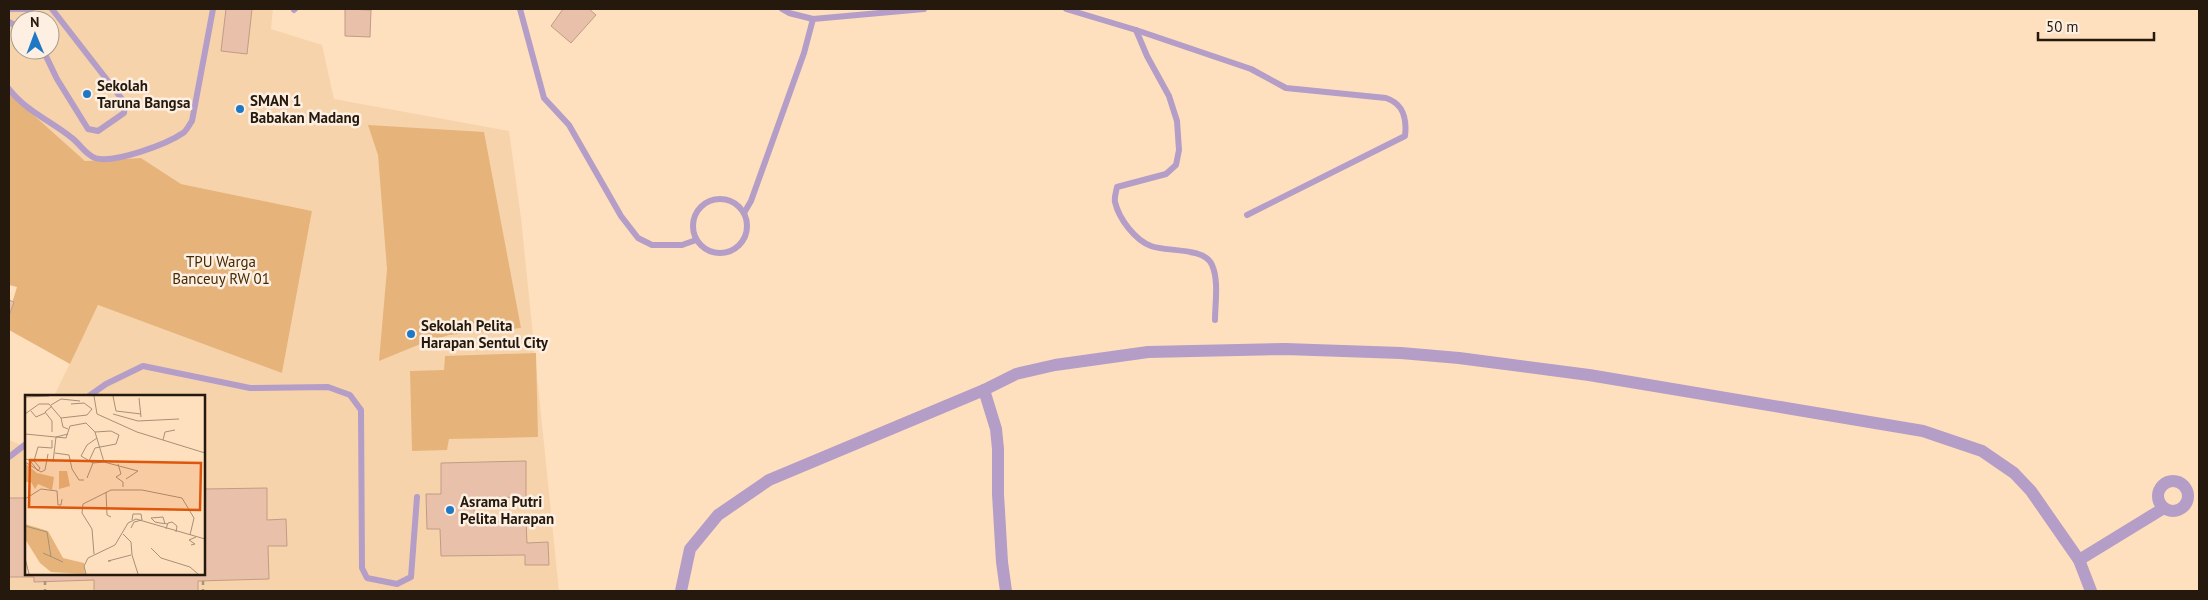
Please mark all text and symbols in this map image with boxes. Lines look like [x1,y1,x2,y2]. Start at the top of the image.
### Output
north arrow [10,10,60,60]
scale bar [2038,10,2154,42]
text: N [30,13,40,31]
text: 50 m [2046,17,2079,36]
place label: Sekolah Taruna Bangsa [97,76,190,112]
marker: Sekolah Taruna Bangsa [81,88,93,100]
place label: SMAN 1 Babakan Madang [250,91,360,127]
marker: SMAN 1 Babakan Madang [234,103,246,115]
park label: TPU Warga Banceuy RW 01 [172,252,270,288]
place label: Sekolah Pelita Harapan Sentul City [421,316,549,352]
marker: Sekolah Pelita Harapan Sentul City [405,328,417,340]
inset map [25,395,205,575]
place label: Asrama Putri Pelita Harapan [460,492,554,528]
marker: Asrama Putri Pelita Harapan [444,504,456,516]

